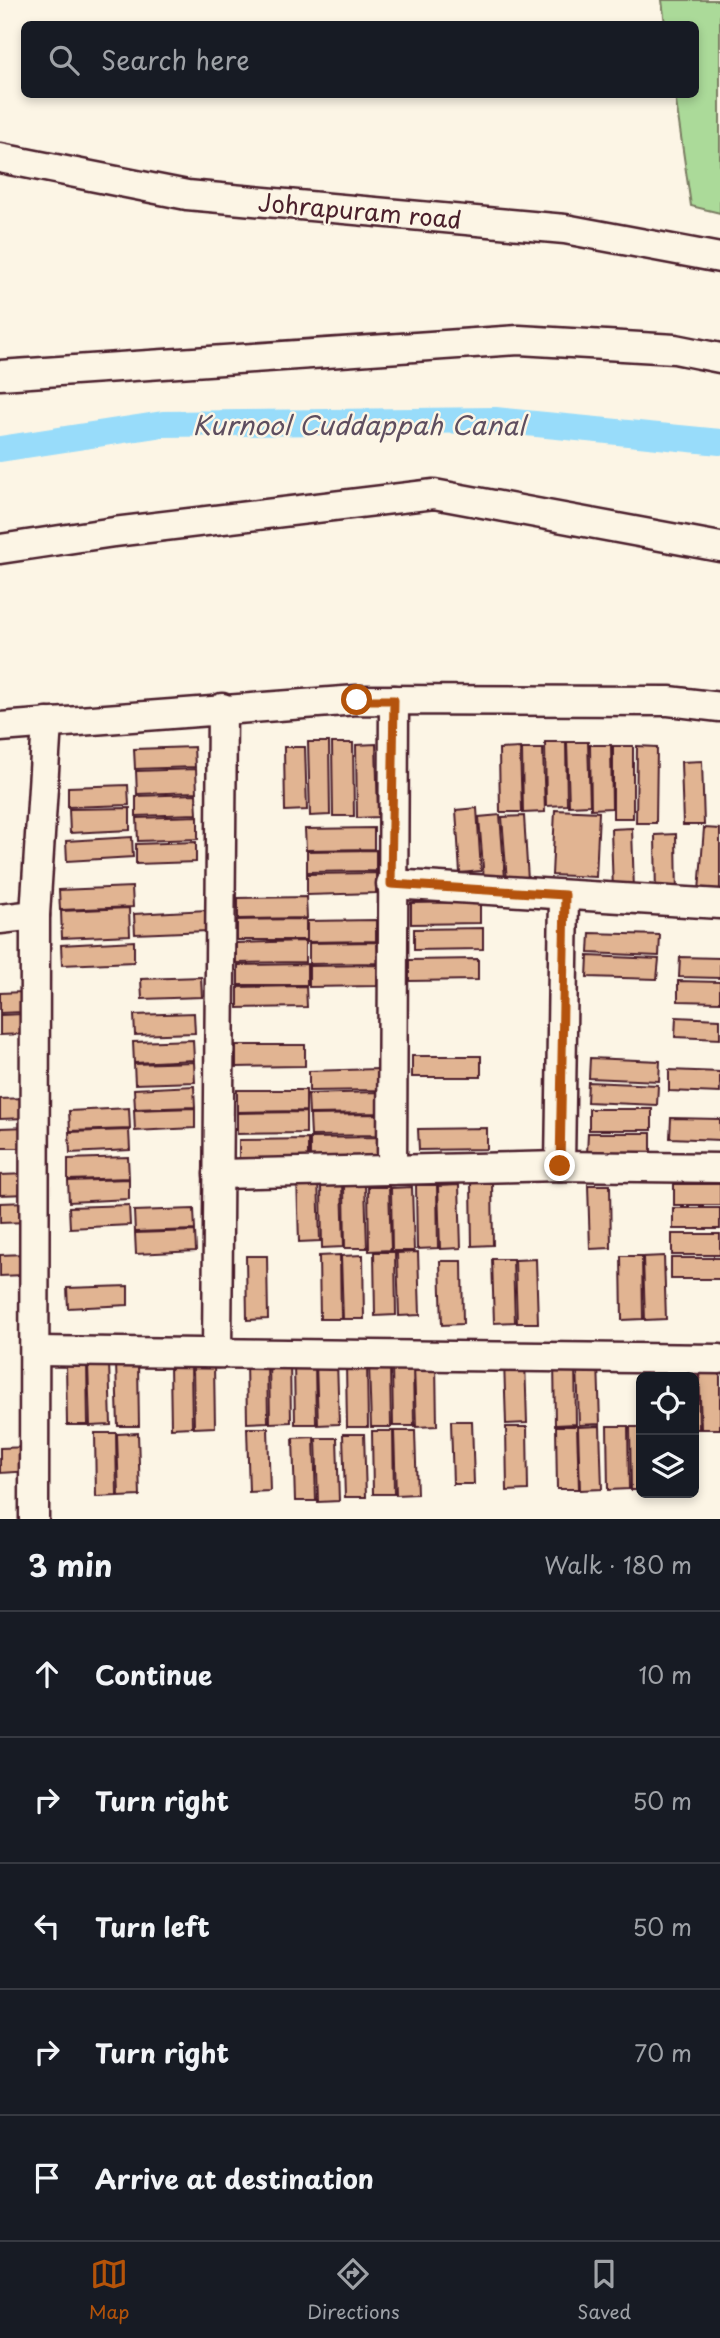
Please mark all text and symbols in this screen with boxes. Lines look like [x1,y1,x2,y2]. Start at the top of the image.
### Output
search box [21,21,699,98]
text: Search here [101,40,250,79]
icon: search [45,41,83,79]
street label: Johrapuram road [257,183,463,237]
water label: Kurnool Cuddappah Canal [193,405,529,444]
route start [341,684,372,715]
route end [544,1150,575,1181]
map controls [636,1372,699,1498]
button: locate [636,1372,699,1435]
button: layers [636,1435,699,1498]
text: 3 min [28,1542,113,1587]
text: Walk · 180 m [544,1547,692,1582]
icon: ahead [28,1655,66,1693]
text: Continue [95,1655,212,1694]
text: 10 m [638,1657,692,1692]
icon: right [28,1781,66,1819]
text: Turn right [95,1781,229,1820]
text: 50 m [632,1783,692,1818]
icon: left [28,1907,66,1945]
text: Turn left [95,1907,210,1946]
text: 50 m [632,1909,692,1944]
icon: right [28,2033,66,2071]
text: Turn right [95,2033,229,2072]
text: 70 m [634,2035,692,2070]
icon: arrive [28,2159,66,2197]
text: Arrive at destination [95,2159,374,2198]
tab: Map [89,2255,129,2325]
tab: Directions [307,2255,400,2325]
tab: Saved [577,2255,631,2325]

